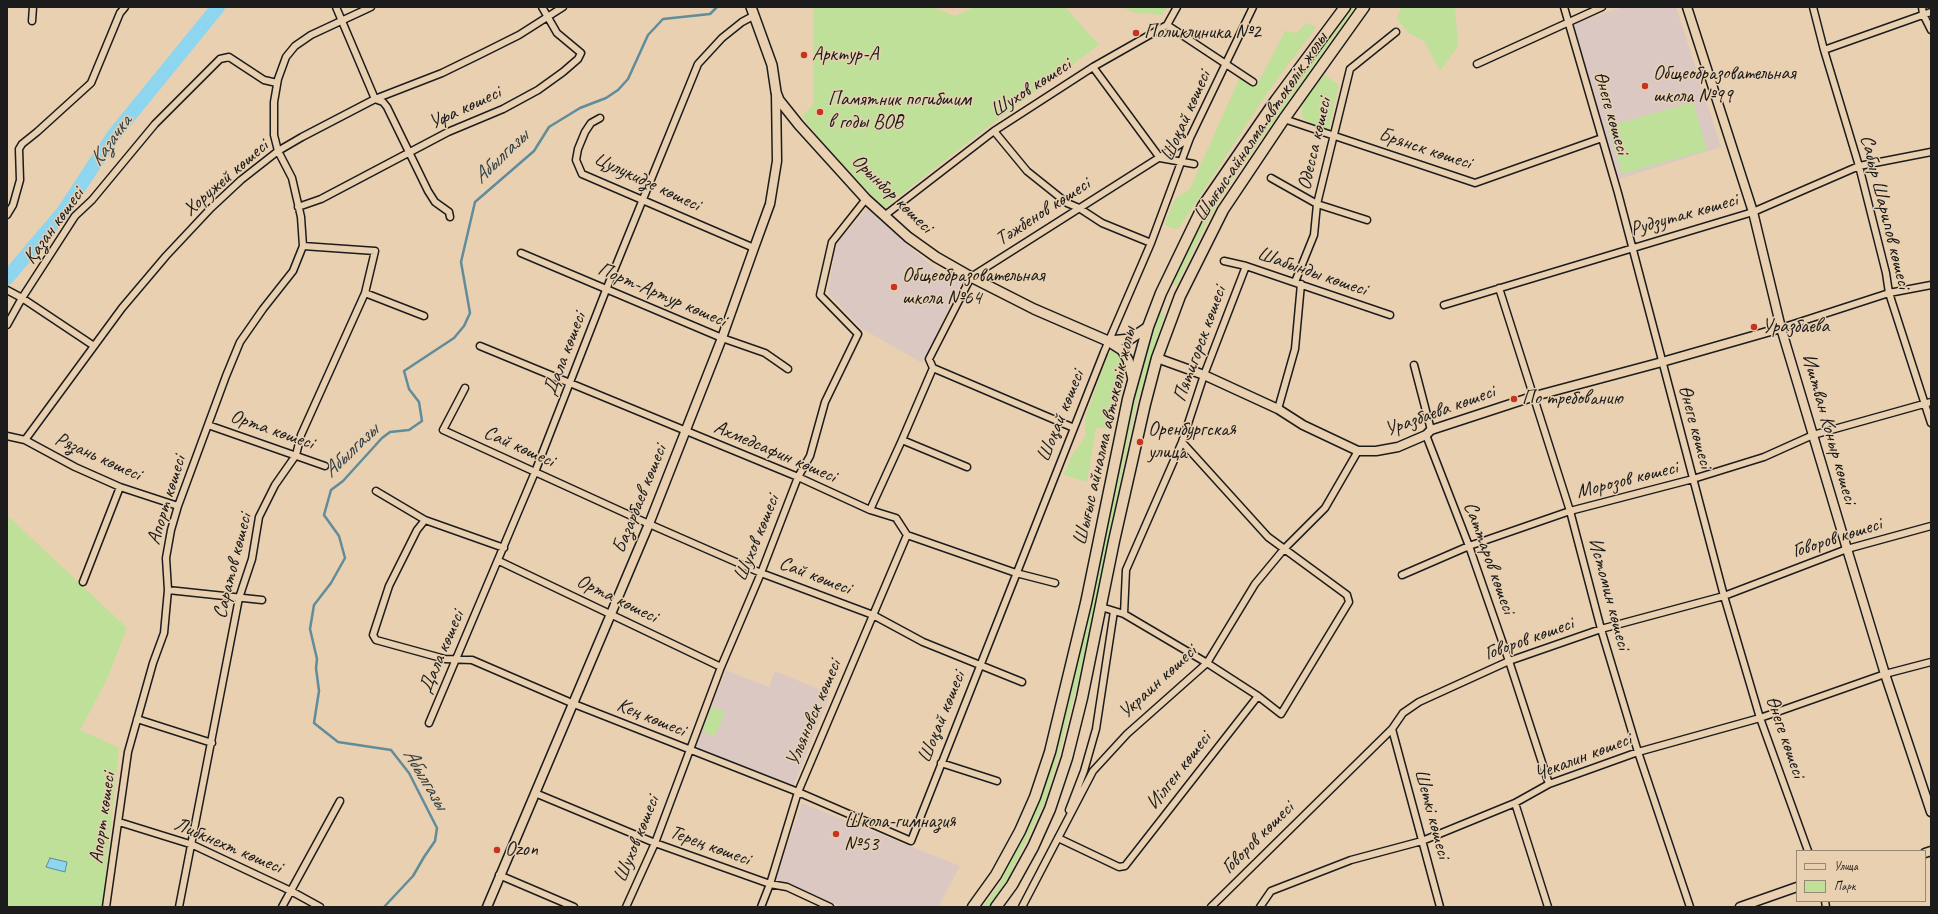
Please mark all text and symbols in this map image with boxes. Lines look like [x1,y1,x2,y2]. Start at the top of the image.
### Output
place label: Поликлиника №2 [1144,21,1261,45]
marker: Поликлиника №2 [1131,28,1141,38]
street label: Шығыс айналма автокөлік жолы [1189,28,1333,226]
place label: Арктур-А [812,43,878,67]
marker: Арктур-А [799,50,809,60]
street label: Шухов көшесі [986,53,1076,123]
place label: Общеобразовательная школа №99 [1653,62,1795,109]
street label: Шоқай көшесі [1155,67,1217,165]
street label: Өнеге көшесі [1588,69,1634,157]
street label: Уфа көшесі [425,81,505,135]
marker: Общеобразовательная школа №99 [1640,81,1650,91]
place label: Памятник погибшим в годы ВОВ [828,88,971,135]
street label: Одесса көшесі [1293,95,1337,193]
marker: Памятник погибшим в годы ВОВ [815,107,825,117]
water label: Казачка [84,111,138,171]
street label: Брянск көшесі [1376,123,1474,175]
water label: Абылгазы [468,125,534,189]
street label: Сабыр Шарипов көшесі [1854,133,1916,291]
street label: Хоружей көшесі [178,134,274,222]
street label: Цулукидзе көшесі [590,147,704,217]
street label: Орынбор көшесі [846,149,938,239]
street label: Тәжбенов көшесі [991,173,1095,251]
street label: Қазан көшесі [18,183,90,269]
street label: Рудзутак көшесі [1627,188,1741,242]
street label: Шабынды көшесі [1254,242,1370,302]
street label: Порт-Артур көшесі [594,257,730,333]
place label: Общеобразовательная школа №64 [902,264,1044,311]
marker: Общеобразовательная школа №64 [889,282,899,292]
street label: Пятигорск көшесі [1168,283,1232,405]
street label: Дала көшесі [538,309,592,399]
place label: Уразбаева [1762,315,1829,339]
marker: Уразбаева [1749,322,1759,332]
street label: Шығыс айналма автокөлік жолы [1068,325,1142,547]
street label: Иштван Коныр көшесі [1796,351,1862,507]
street label: Шоқай көшесі [1032,367,1090,465]
street label: Уразбаева көшесі [1382,380,1498,442]
street label: Өнеге көшесі [1672,383,1718,471]
place label: По требованию [1522,387,1623,411]
marker: По требованию [1509,394,1519,404]
street label: Орта көшесі [227,404,317,456]
street label: Ахмедсафин көшесі [710,415,840,489]
place label: Оренбургская улица [1148,418,1236,465]
water label: Абылгазы [318,419,384,483]
street label: Сай көшесі [480,421,558,473]
street label: Рязань көшесі [51,427,145,487]
marker: Оренбургская улица [1135,437,1145,447]
street label: Базарбаев көшесі [607,441,673,557]
street label: Апорт көшесі [142,453,192,547]
street label: Морозов көшесі [1574,456,1680,504]
street label: Шухов көшесі [729,491,785,585]
street label: Саттаров көшесі [1458,499,1520,617]
street label: Саратов көшесі [208,511,258,621]
street label: Говоров көшесі [1789,512,1885,564]
street label: Истомин көшесі [1583,535,1635,653]
street label: Сай көшесі [776,551,854,601]
street label: Орта көшесі [573,569,661,629]
street label: Дала көшесі [414,607,470,697]
street label: Говоров көшесі [1481,612,1577,666]
street label: Украин көшесі [1114,640,1202,724]
street label: Ульяновск көшесі [781,656,847,770]
street label: Шоқай көшесі [913,668,971,766]
street label: Кең көшесі [613,693,689,743]
street label: Өнеге көшесі [1760,693,1810,781]
street label: Иілген көшесі [1141,727,1217,815]
street label: Чекалин көшесі [1531,728,1635,786]
water label: Абылгазы [397,744,453,814]
street label: Шеткі көшесі [1409,767,1455,861]
street label: Апорт көшесі [85,771,121,865]
street label: Шухов көшесі [609,792,665,886]
street label: Говоров көшесі [1217,797,1299,879]
place label: Школа-гимназия №53 [844,810,955,857]
street label: Либкнехт көшесі [170,812,286,880]
street label: Терең көшесі [667,820,753,872]
marker: Школа-гимназия №53 [831,829,841,839]
place label: Ozon [505,838,538,862]
marker: Ozon [492,845,502,855]
legend [1796,850,1926,902]
text: Улица [1834,858,1858,874]
text: Парк [1834,878,1855,894]

